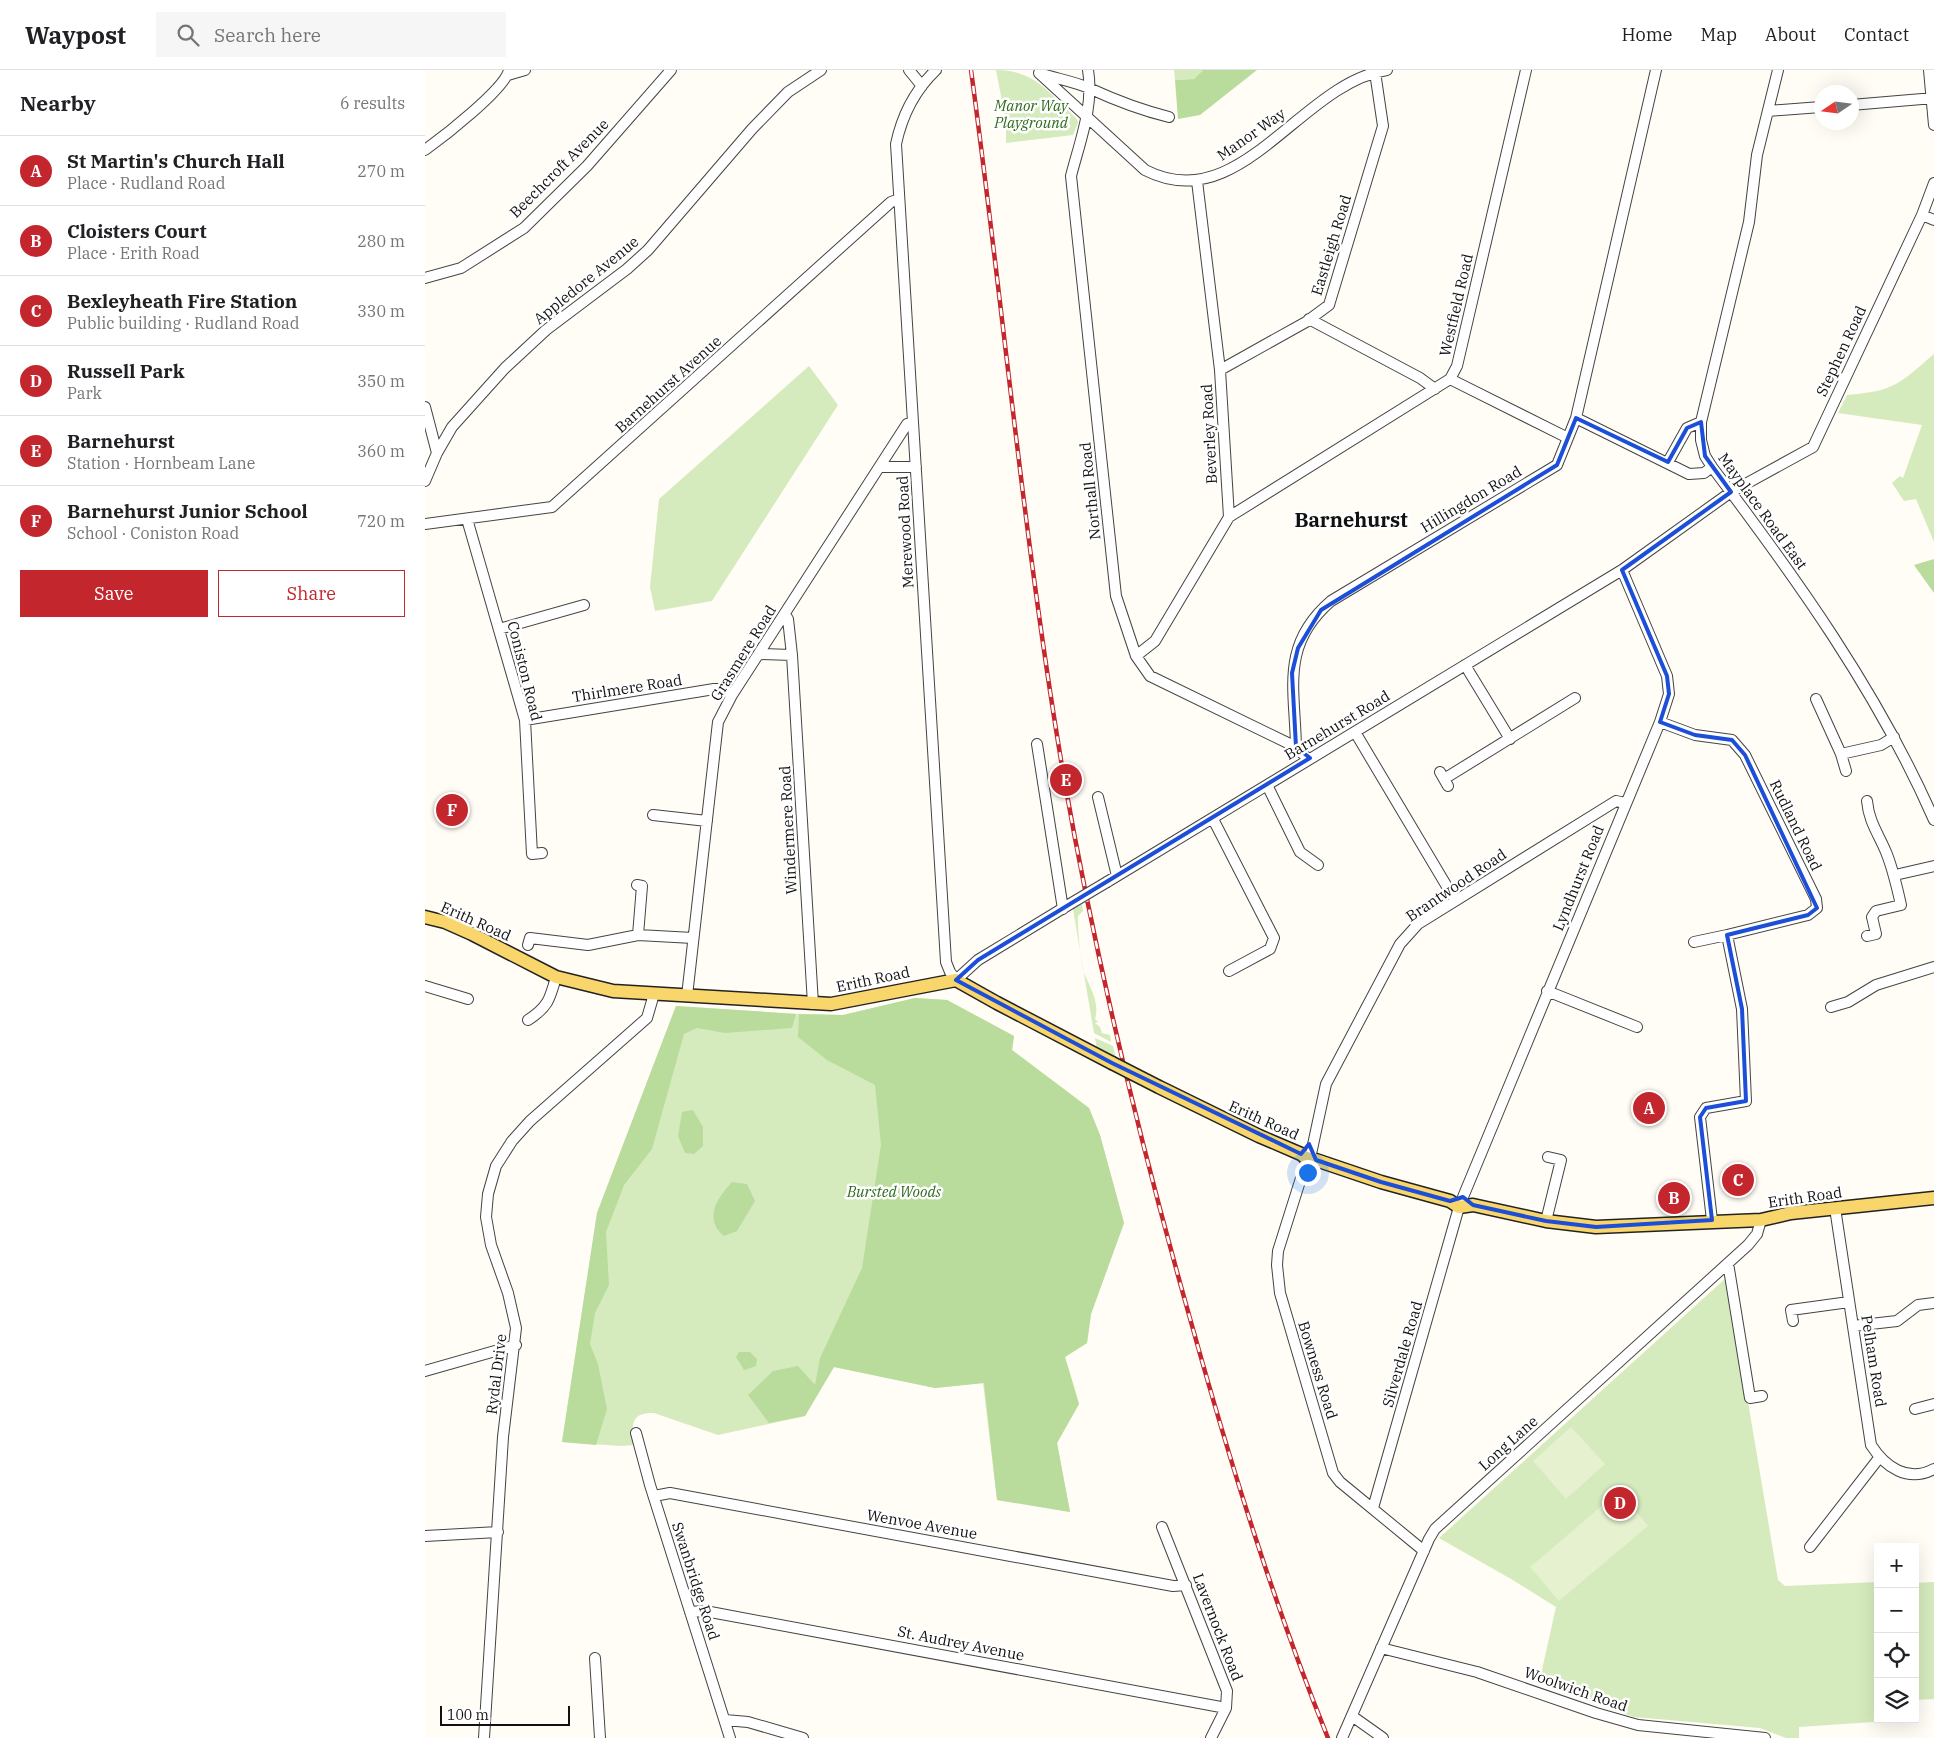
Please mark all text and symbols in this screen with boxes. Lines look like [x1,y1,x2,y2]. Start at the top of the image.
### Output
search box [156,12,506,57]
text: Waypost [25,19,126,51]
icon: search [174,21,202,49]
text: Search here [214,23,321,47]
text: Home [1621,23,1673,46]
text: Map [1701,23,1737,46]
text: About [1765,23,1816,46]
text: Contact [1844,23,1909,46]
north arrow [1814,85,1859,130]
text: Nearby [20,89,96,117]
text: 6 results [340,93,405,113]
park label: Manor Way Playground [993,96,1069,132]
street label: Manor Way [1213,104,1289,164]
street label: Beechcroft Avenue [505,114,613,222]
text: St Martin's Church Hall [67,149,285,173]
text: A [30,161,42,181]
text: 270 m [357,161,405,181]
text: Place · Rudland Road [67,173,225,193]
street label: Eastleigh Road [1307,192,1355,298]
text: Cloisters Court [67,219,207,243]
text: B [30,231,42,251]
text: 280 m [357,231,405,251]
street label: Appledore Avenue [530,232,642,328]
text: Place · Erith Road [67,243,200,263]
street label: Westfield Road [1435,252,1477,358]
text: Bexleyheath Fire Station [67,289,297,313]
text: C [31,301,41,321]
text: 330 m [357,301,405,321]
street label: Stephen Road [1812,303,1870,399]
text: Public building · Rudland Road [67,313,300,333]
street label: Barnehurst Avenue [611,331,725,437]
text: Russell Park [67,359,185,383]
text: D [30,371,42,391]
text: 350 m [357,371,405,391]
text: Park [67,383,102,403]
street label: Beverley Road [1197,383,1221,485]
text: Barnehurst [67,429,175,453]
text: E [31,441,41,461]
text: 360 m [357,441,405,461]
street label: Northall Road [1075,441,1105,541]
street label: Mayplace Road East [1714,449,1812,573]
text: Station · Hornbeam Lane [67,453,255,473]
street label: Hillingdon Road [1417,461,1525,537]
street label: Merewood Road [893,475,917,589]
text: Barnehurst Junior School [67,499,308,523]
district label: Barnehurst [1294,506,1408,533]
text: F [31,511,41,531]
text: 720 m [357,511,405,531]
text: School · Coniston Road [67,523,239,543]
button: Save [20,570,208,617]
button: Share [218,570,405,617]
street label: Grasmere Road [706,602,780,704]
street label: Coniston Road [503,619,547,723]
street label: Thirlmere Road [571,670,683,706]
street label: Barnehurst Road [1281,686,1393,764]
pin: E [1050,761,1082,799]
street label: Windermere Road [775,765,801,895]
street label: Rudland Road [1766,776,1826,874]
pin: F [436,791,468,829]
street label: Lyndhurst Road [1548,822,1608,934]
street label: Brantwood Road [1402,844,1510,926]
street label: Erith Road [438,897,514,945]
street label: Erith Road [834,962,912,996]
pin: A [1633,1089,1665,1127]
street label: Erith Road [1226,1096,1302,1144]
your location [1295,1160,1321,1186]
pin: C [1722,1161,1754,1199]
pin: B [1658,1179,1690,1217]
park label: Bursted Woods [846,1182,942,1201]
street label: Erith Road [1767,1182,1843,1212]
street label: Silverdale Road [1378,1299,1426,1409]
street label: Pelham Road [1857,1314,1891,1408]
street label: Bowness Road [1294,1319,1342,1421]
street label: Rydal Drive [482,1333,510,1415]
street label: Long Lane [1474,1411,1542,1475]
pin: D [1604,1484,1636,1522]
street label: Wenvoe Avenue [865,1505,979,1543]
street label: Swanbridge Road [668,1520,724,1642]
map controls [1874,1543,1919,1723]
button: + [1874,1543,1919,1588]
street label: Lavernock Road [1189,1571,1247,1683]
button: − [1874,1588,1919,1633]
street label: St. Audrey Avenue [896,1621,1026,1665]
button: locate [1874,1633,1919,1678]
street label: Woolwich Road [1522,1662,1630,1716]
button: layers [1874,1678,1919,1723]
scale bar [440,1703,570,1726]
text: 100 m [447,1706,489,1724]

